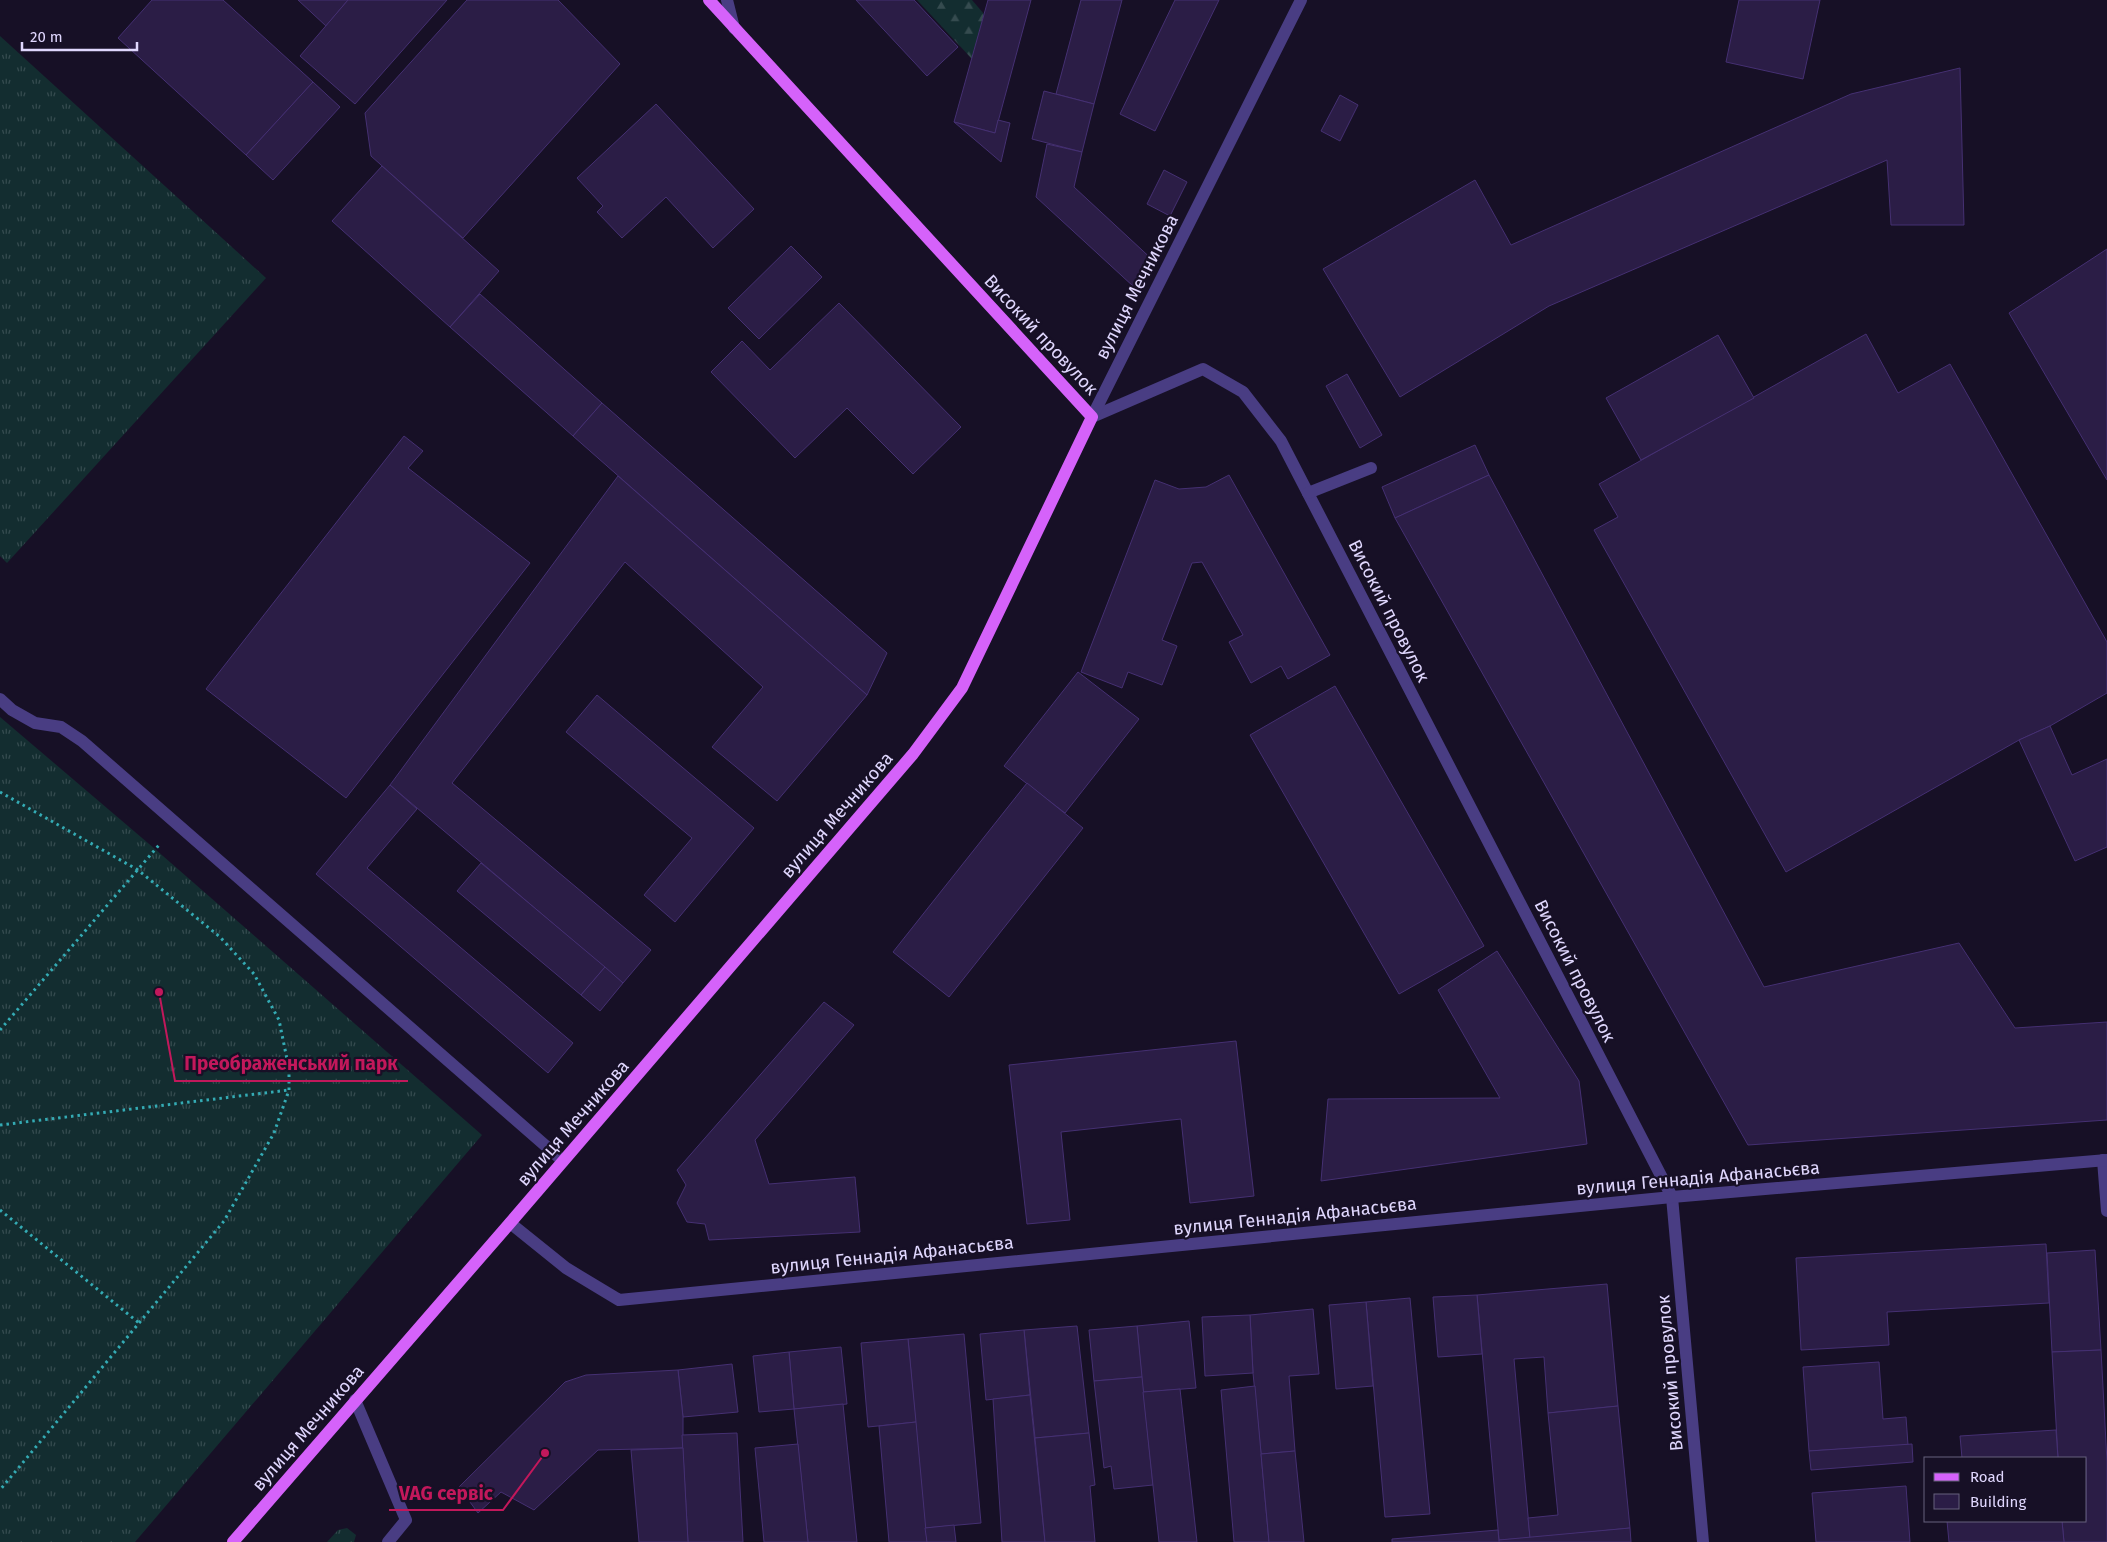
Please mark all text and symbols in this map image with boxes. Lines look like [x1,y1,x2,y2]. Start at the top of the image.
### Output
scale bar [22,20,138,52]
text: 20 m [30,28,63,46]
street label: вулиця Мечникова [1091,211,1183,363]
street label: Високий провулок [979,270,1103,400]
street label: Високий провулок [1344,536,1435,686]
street label: вулиця Мечникова [776,748,898,882]
street label: Високий провулок [1530,896,1621,1046]
callout: Преображенський парк [175,1047,408,1081]
text: Преображенський парк [184,1052,398,1075]
street label: вулиця Мечникова [512,1056,634,1190]
street label: вулиця Геннадія Афанасьєва [1575,1156,1821,1200]
street label: вулиця Геннадія Афанасьєва [1172,1192,1418,1240]
street label: вулиця Геннадія Афанасьєва [769,1231,1015,1279]
street label: Високий провулок [1652,1293,1688,1452]
street label: вулиця Мечникова [247,1361,369,1495]
legend [1924,1457,2087,1522]
text: Road [1970,1468,2005,1486]
callout: VAG сервіс [389,1476,503,1510]
text: VAG сервіс [398,1482,493,1505]
text: Building [1970,1493,2026,1511]

